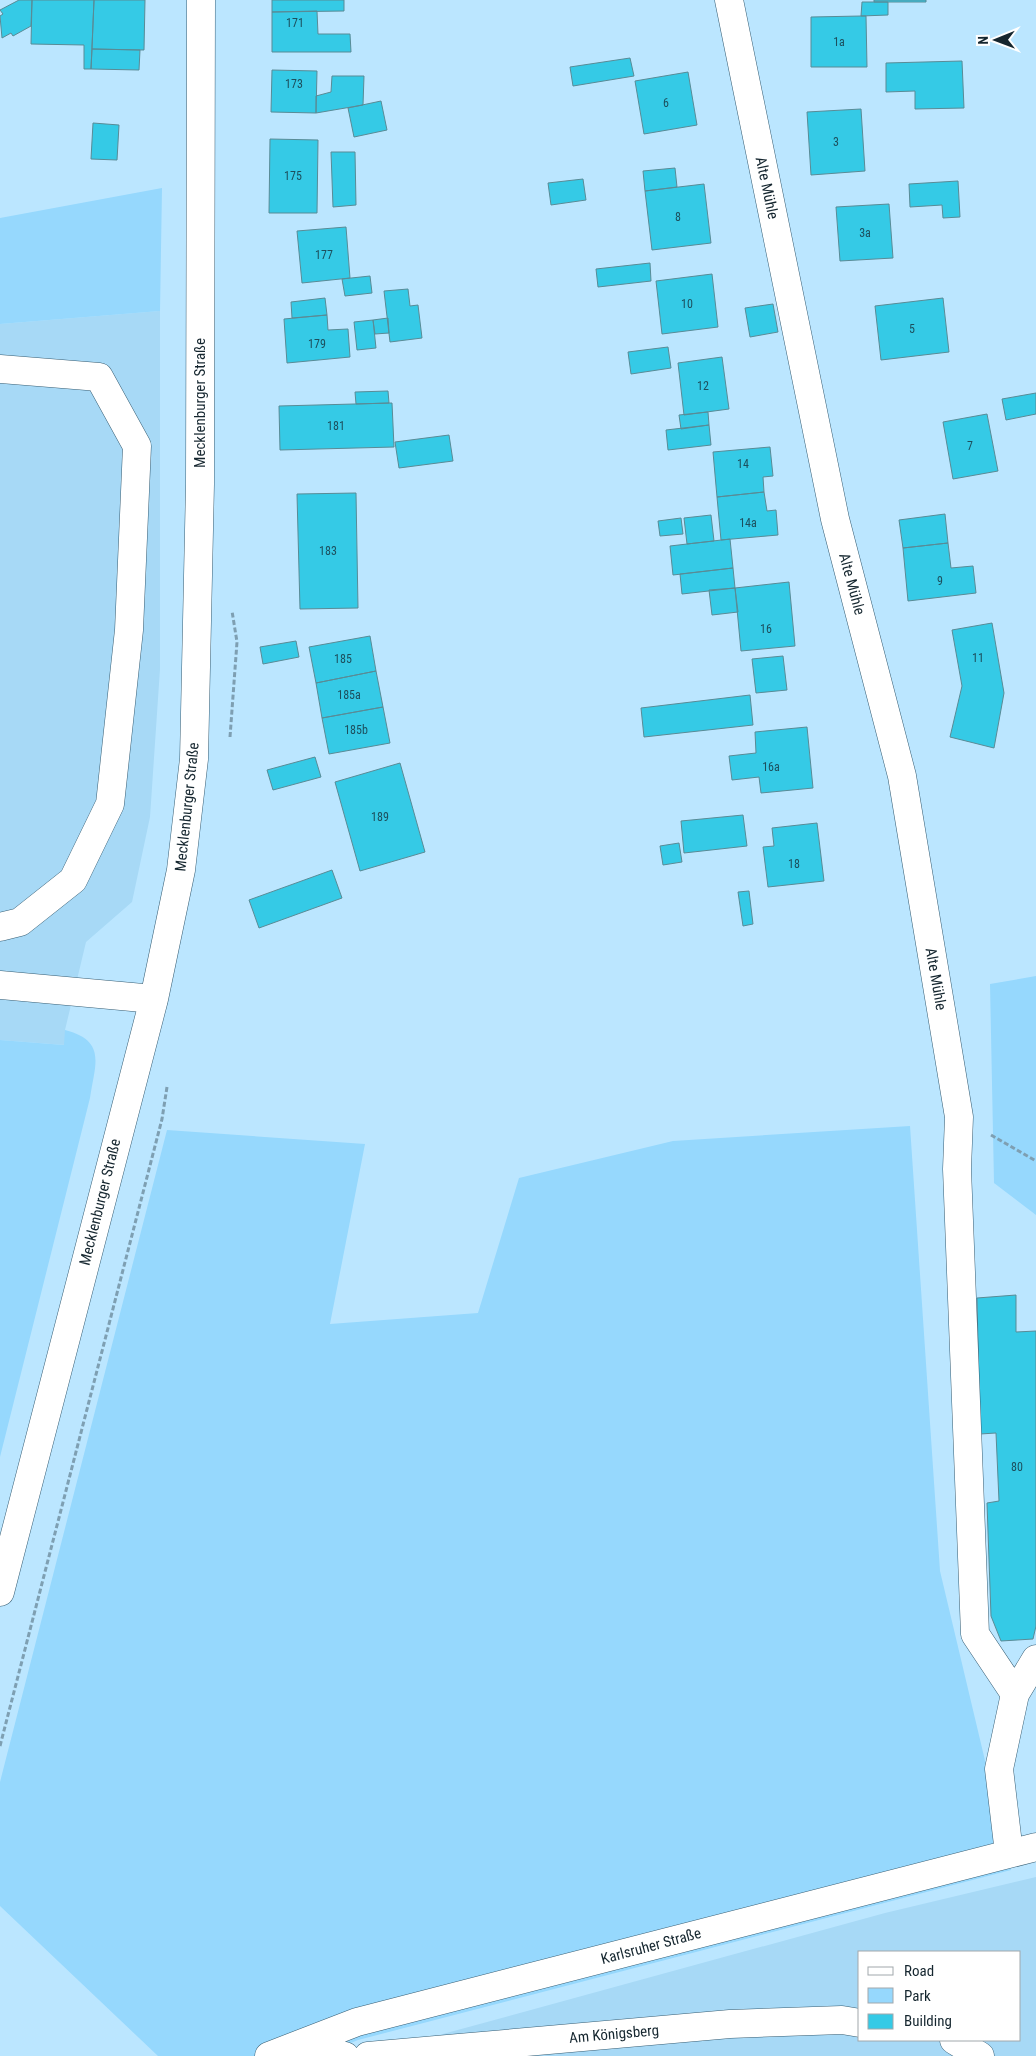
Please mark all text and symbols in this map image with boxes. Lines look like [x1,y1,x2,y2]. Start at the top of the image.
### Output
north arrow [971,15,1021,65]
house number: 171 [286,16,304,30]
house number: 1a [833,35,845,49]
text: N [975,36,991,45]
house number: 173 [285,77,303,91]
house number: 6 [663,96,669,110]
house number: 3 [833,135,839,149]
street label: Alte Mühle [752,155,782,221]
house number: 175 [284,169,302,183]
house number: 8 [675,210,681,224]
house number: 3a [859,226,871,240]
house number: 177 [315,248,333,262]
house number: 10 [681,297,693,311]
house number: 5 [909,322,915,336]
house number: 179 [308,337,326,351]
street label: Mecklenburger Straße [191,338,209,468]
house number: 12 [697,379,709,393]
house number: 181 [327,419,345,433]
house number: 7 [967,439,973,453]
house number: 14 [737,457,749,471]
house number: 14a [739,516,757,530]
house number: 183 [319,544,337,558]
street label: Alte Mühle [835,551,869,617]
house number: 9 [937,574,943,588]
house number: 16 [760,622,772,636]
house number: 11 [972,651,984,665]
house number: 185 [334,652,352,666]
house number: 185a [337,688,361,702]
house number: 185b [344,723,368,737]
street label: Mecklenburger Straße [171,741,203,873]
house number: 16a [762,760,780,774]
house number: 189 [371,810,389,824]
house number: 18 [788,857,800,871]
street label: Alte Mühle [922,946,950,1012]
street label: Mecklenburger Straße [76,1137,124,1267]
house number: 80 [1011,1460,1023,1474]
street label: Karlsruher Straße [599,1924,703,1968]
legend [858,1951,1021,2041]
text: Road [904,1962,934,1980]
text: Park [904,1987,931,2005]
text: Building [904,2012,952,2030]
street label: Am Königsberg [568,2021,660,2047]

